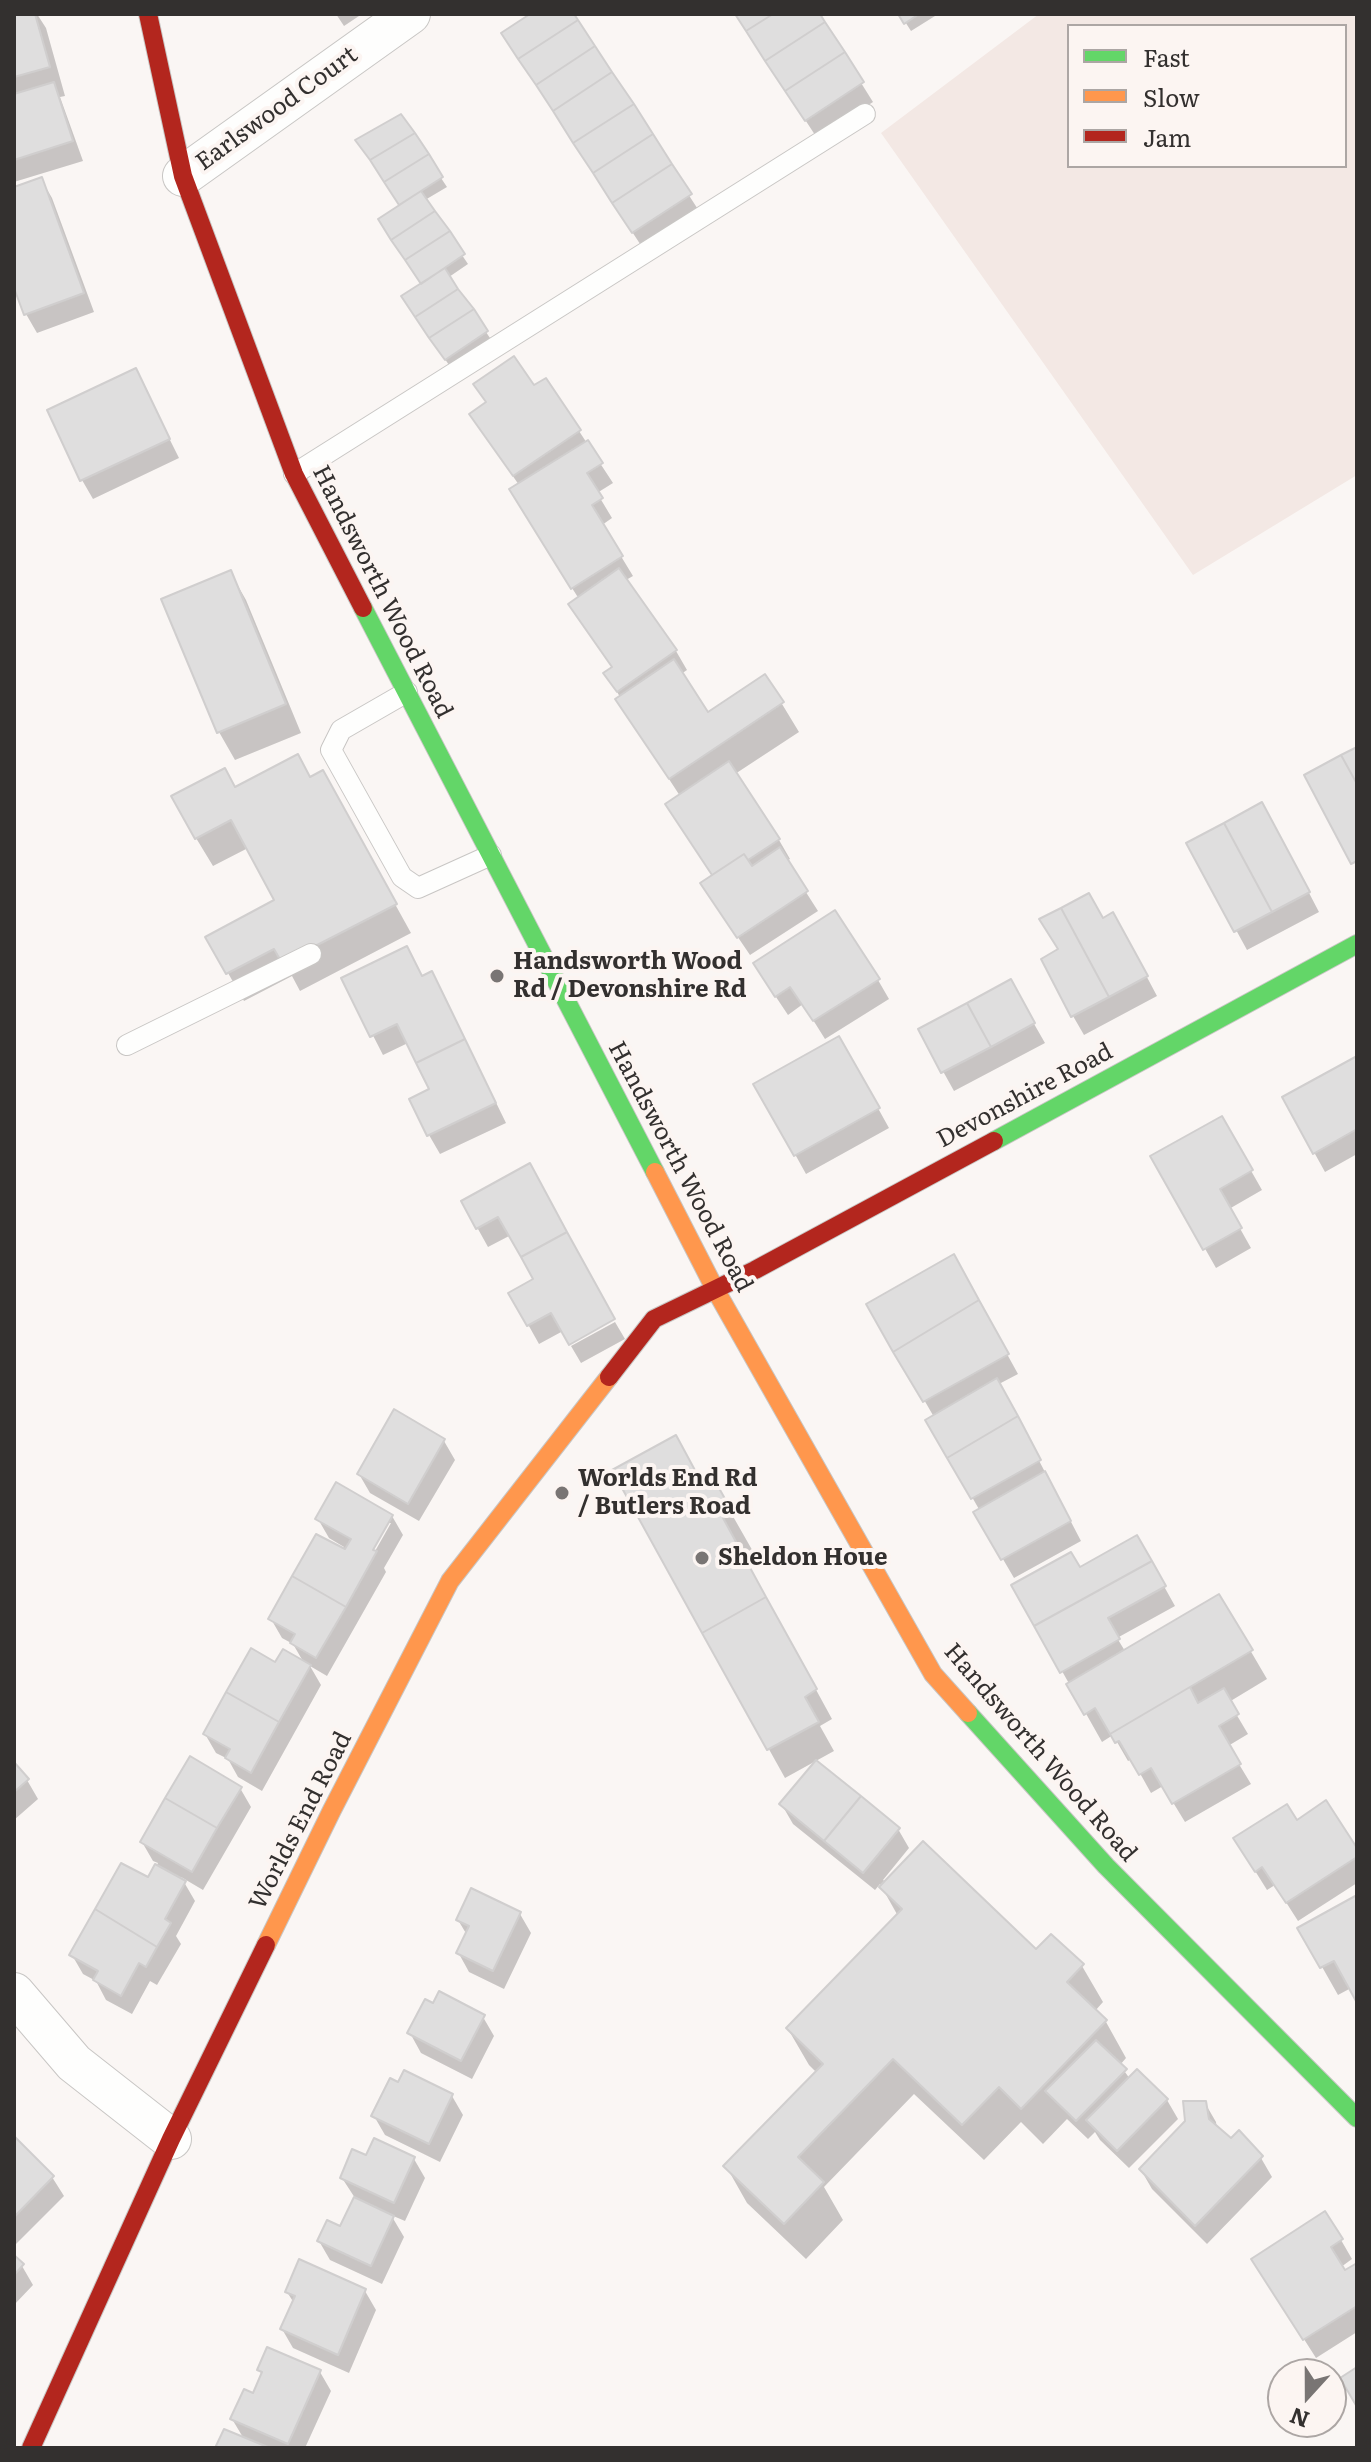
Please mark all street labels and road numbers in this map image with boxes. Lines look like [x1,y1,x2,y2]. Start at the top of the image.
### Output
street label: Earlswood Court [191,41,363,177]
street label: Handsworth Wood Road [306,461,458,723]
street label: Handsworth Wood Road [602,1037,758,1297]
street label: Devonshire Road [932,1038,1118,1154]
street label: Handsworth Wood Road [937,1638,1143,1868]
street label: Worlds End Road [244,1727,358,1915]

